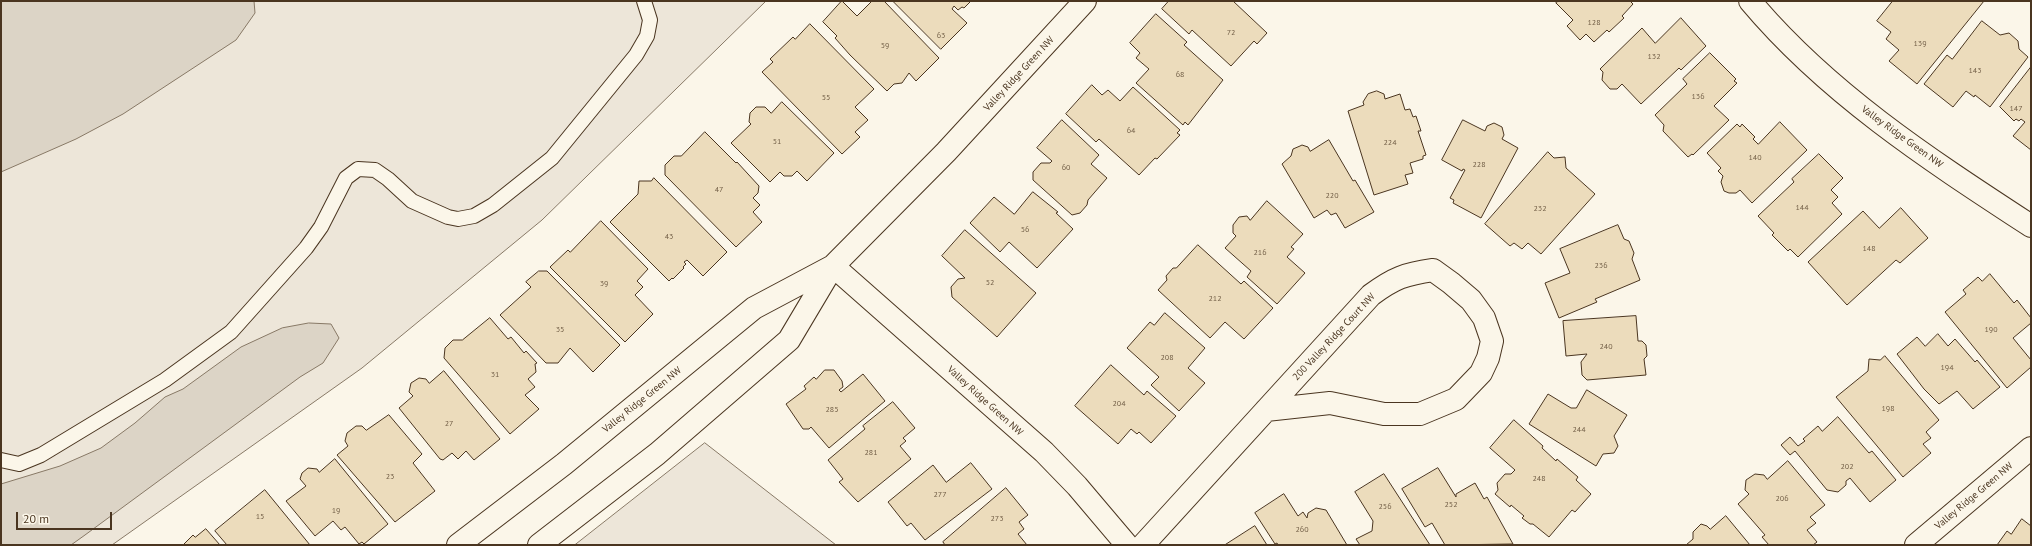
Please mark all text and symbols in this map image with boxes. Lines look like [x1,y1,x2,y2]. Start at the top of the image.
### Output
house number: 128 [1587,18,1601,28]
house number: 72 [1227,28,1235,38]
house number: 63 [937,31,945,41]
street label: Valley Ridge Green NW [981,34,1057,114]
house number: 139 [1913,39,1927,49]
house number: 59 [881,41,889,51]
house number: 132 [1647,52,1661,62]
house number: 143 [1968,66,1982,76]
house number: 68 [1176,70,1184,80]
house number: 136 [1691,92,1705,102]
house number: 55 [822,93,830,103]
street label: Valley Ridge Green NW [1859,103,1945,171]
house number: 147 [2009,104,2023,114]
house number: 64 [1127,126,1135,136]
house number: 51 [773,137,781,147]
house number: 224 [1383,138,1397,148]
house number: 140 [1748,153,1762,163]
house number: 228 [1472,160,1486,170]
house number: 60 [1062,163,1070,173]
house number: 47 [715,185,723,195]
house number: 220 [1325,191,1339,201]
house number: 144 [1795,203,1809,213]
house number: 232 [1533,204,1547,214]
house number: 56 [1021,225,1029,235]
house number: 43 [665,232,673,242]
house number: 148 [1862,244,1876,254]
house number: 216 [1253,248,1267,258]
house number: 236 [1594,261,1608,271]
house number: 52 [986,278,994,288]
house number: 39 [600,279,608,289]
street label: 200 Valley Ridge Court NW [1290,291,1378,383]
house number: 212 [1208,294,1222,304]
house number: 35 [556,325,564,335]
house number: 190 [1984,325,1998,335]
house number: 240 [1599,342,1613,352]
house number: 208 [1160,353,1174,363]
house number: 194 [1940,363,1954,373]
street label: Valley Ridge Green NW [600,364,684,436]
street label: Valley Ridge Green NW [945,364,1025,438]
house number: 31 [491,370,499,380]
house number: 204 [1112,399,1126,409]
house number: 198 [1881,404,1895,414]
house number: 285 [825,405,839,415]
house number: 27 [445,419,453,429]
house number: 244 [1572,425,1586,435]
house number: 281 [864,448,878,458]
street label: Valley Ridge Green NW [1933,460,2015,532]
house number: 202 [1840,462,1854,472]
house number: 23 [386,472,394,482]
house number: 248 [1532,474,1546,484]
house number: 277 [933,490,947,500]
house number: 206 [1775,494,1789,504]
house number: 252 [1444,500,1458,510]
house number: 256 [1378,502,1392,512]
scale bar [18,504,114,530]
house number: 19 [332,506,340,516]
text: 20 m [23,511,49,526]
house number: 15 [256,512,264,522]
house number: 273 [990,514,1004,524]
house number: 260 [1295,525,1309,535]

